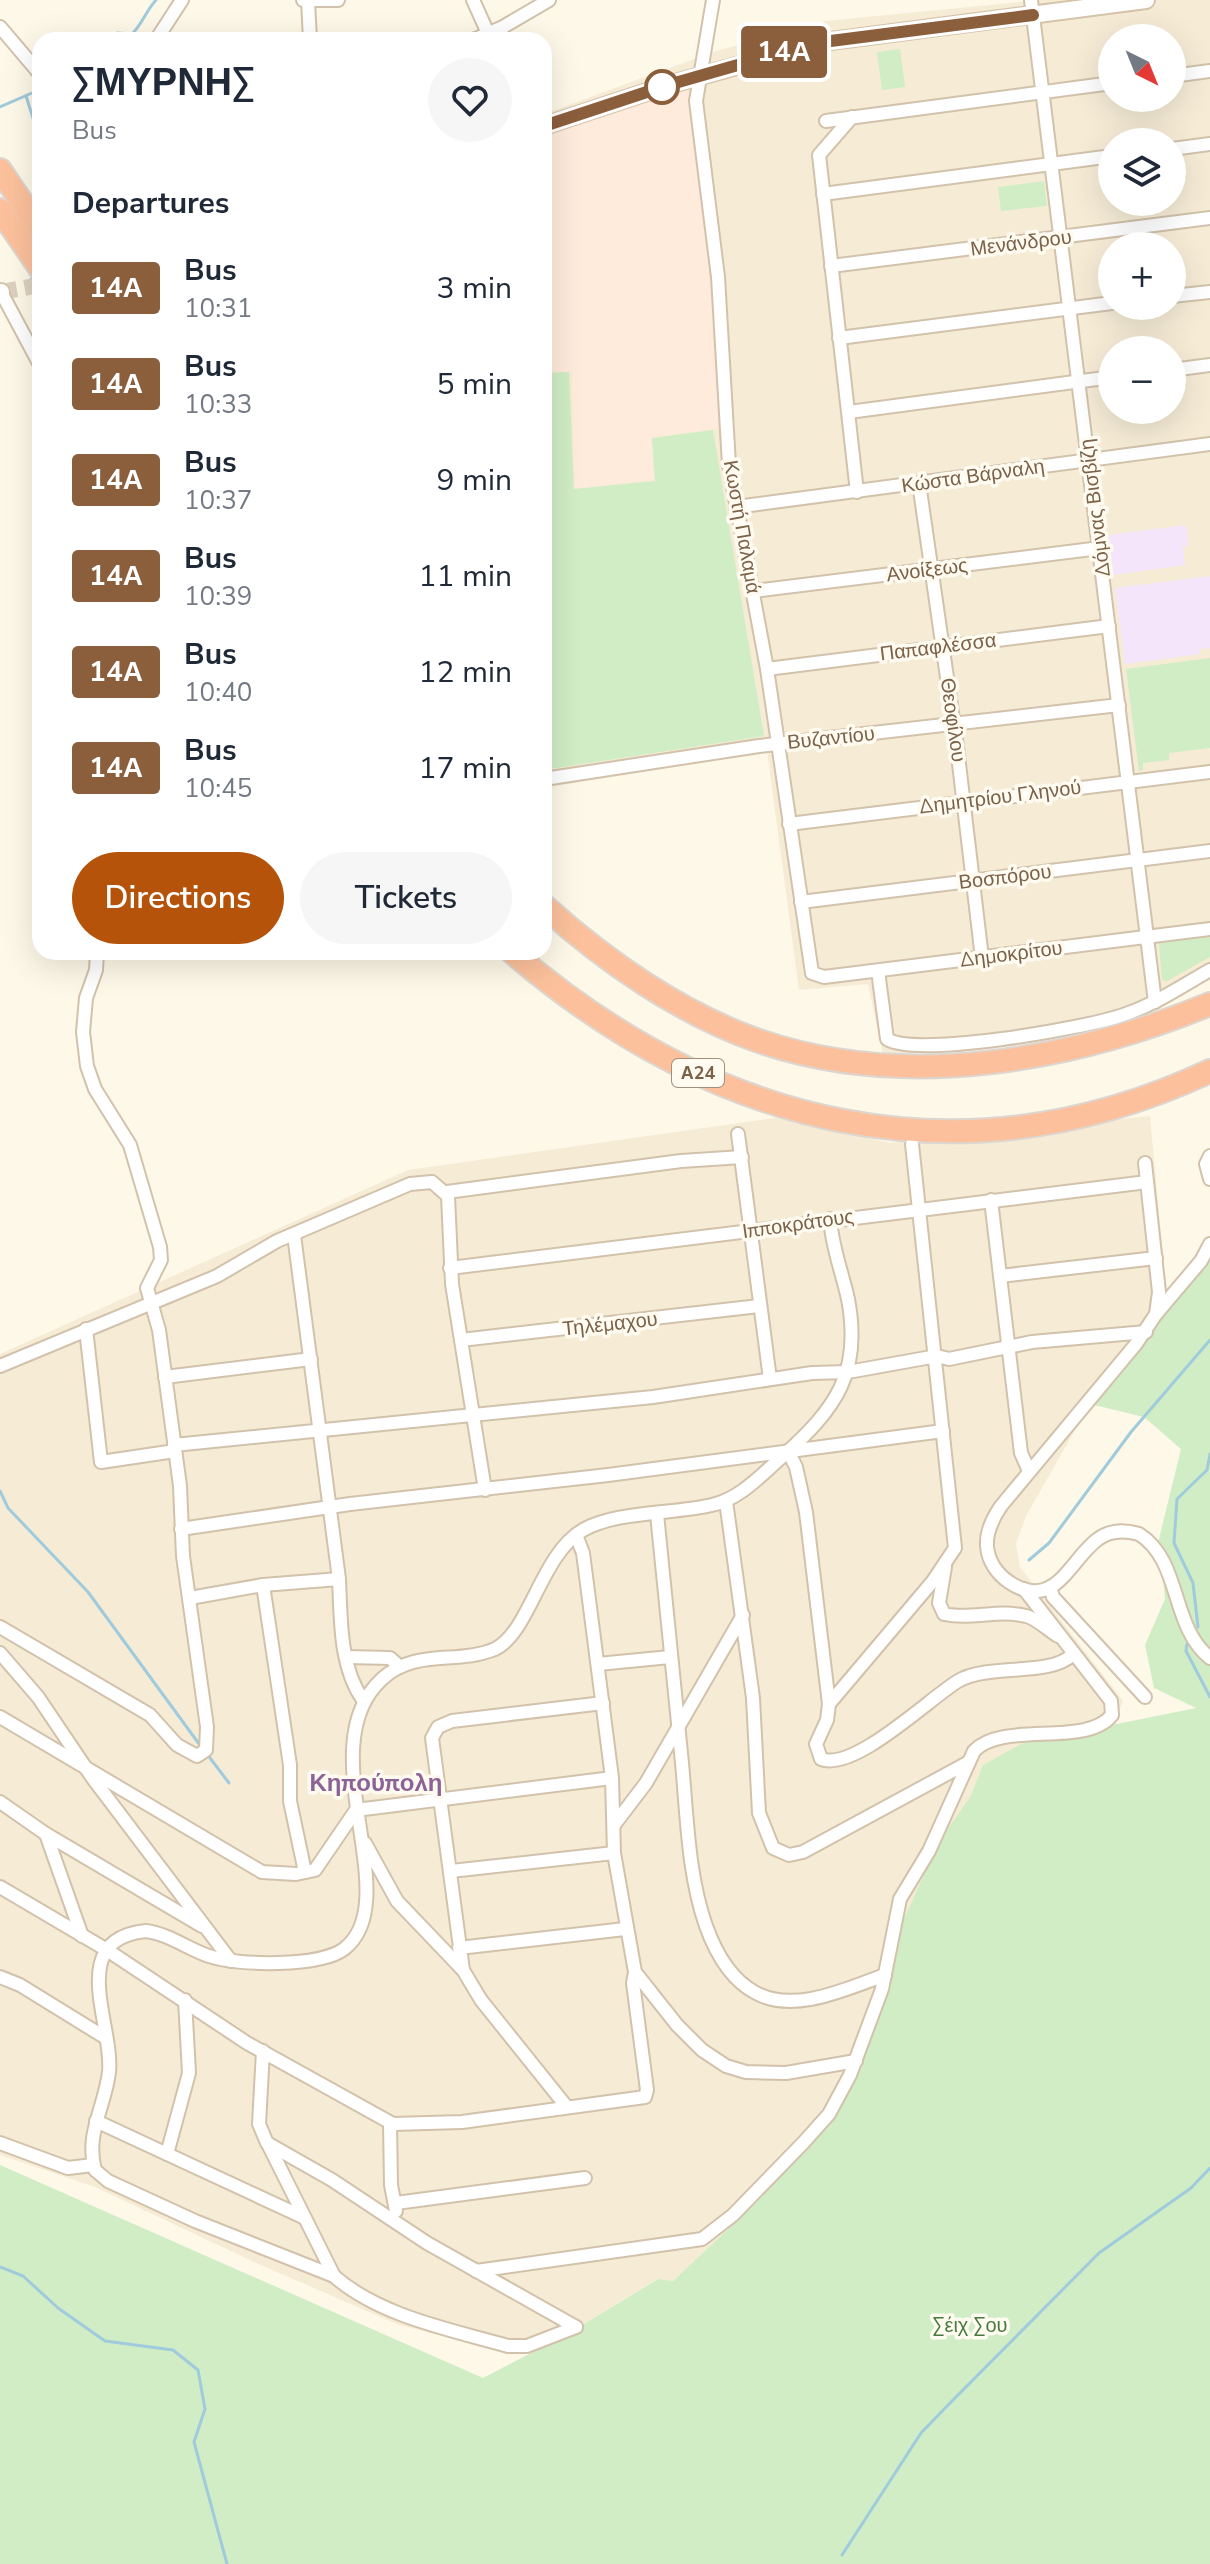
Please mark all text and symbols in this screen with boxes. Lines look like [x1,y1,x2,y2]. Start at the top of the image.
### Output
north arrow [1098,24,1186,112]
map controls [1098,24,1186,424]
line badge: 14Α [738,26,830,78]
text: 14Α [757,33,811,71]
text: ΣΜΥΡΝΗΣ [72,57,255,108]
button: heart [428,58,512,142]
unlabelled marker [645,70,679,104]
text: Bus [72,113,117,148]
button: layers [1098,128,1186,216]
text: Departures [72,183,229,224]
street label: Μενάνδρου [969,223,1073,263]
button: + [1098,232,1186,320]
text: Bus [184,250,237,291]
text: 3 min [437,268,512,309]
text: 14Α [89,269,143,307]
text: 10:31 [184,291,252,326]
button: − [1098,336,1186,424]
text: Bus [184,346,237,387]
text: 5 min [437,364,512,405]
text: 14Α [89,365,143,403]
text: 10:33 [184,387,252,422]
street label: Δόμνας Βισβίζη [1073,437,1117,579]
text: Bus [184,442,237,483]
street label: Κώστα Βάρναλη [900,453,1046,499]
street label: Κωστή Παλαμά [717,458,767,596]
text: 9 min [437,460,512,501]
text: 14Α [89,461,143,499]
text: 10:37 [184,483,252,518]
text: Bus [184,538,237,579]
street label: Ανοίξεως [885,552,970,588]
text: 11 min [419,556,512,597]
text: 14Α [89,557,143,595]
text: 10:39 [184,579,252,614]
street label: Παπαφλέσσα [878,626,998,668]
text: Bus [184,634,237,675]
text: 12 min [419,652,512,693]
text: 14Α [89,653,143,691]
text: 10:40 [184,675,252,710]
street label: Θεοφίλου [934,676,972,764]
street label: Βυζαντίου [786,720,876,756]
text: Bus [184,730,237,771]
text: 17 min [419,748,512,789]
text: 14Α [89,749,143,787]
text: 10:45 [184,771,252,806]
street label: Δημητρίου Γληνού [917,774,1083,820]
button: Directions [72,852,284,944]
button: Tickets [300,852,512,944]
street label: Βοσπόρου [957,858,1053,896]
street label: Δημοκρίτου [958,934,1064,974]
road number: Α24 [672,1059,724,1087]
street label: Ιπποκράτους [740,1203,856,1245]
street label: Τηλέμαχου [561,1306,659,1342]
district label: Κηπούπολη [310,1767,442,1799]
park label: Σέιχ Σου [932,2312,1008,2339]

